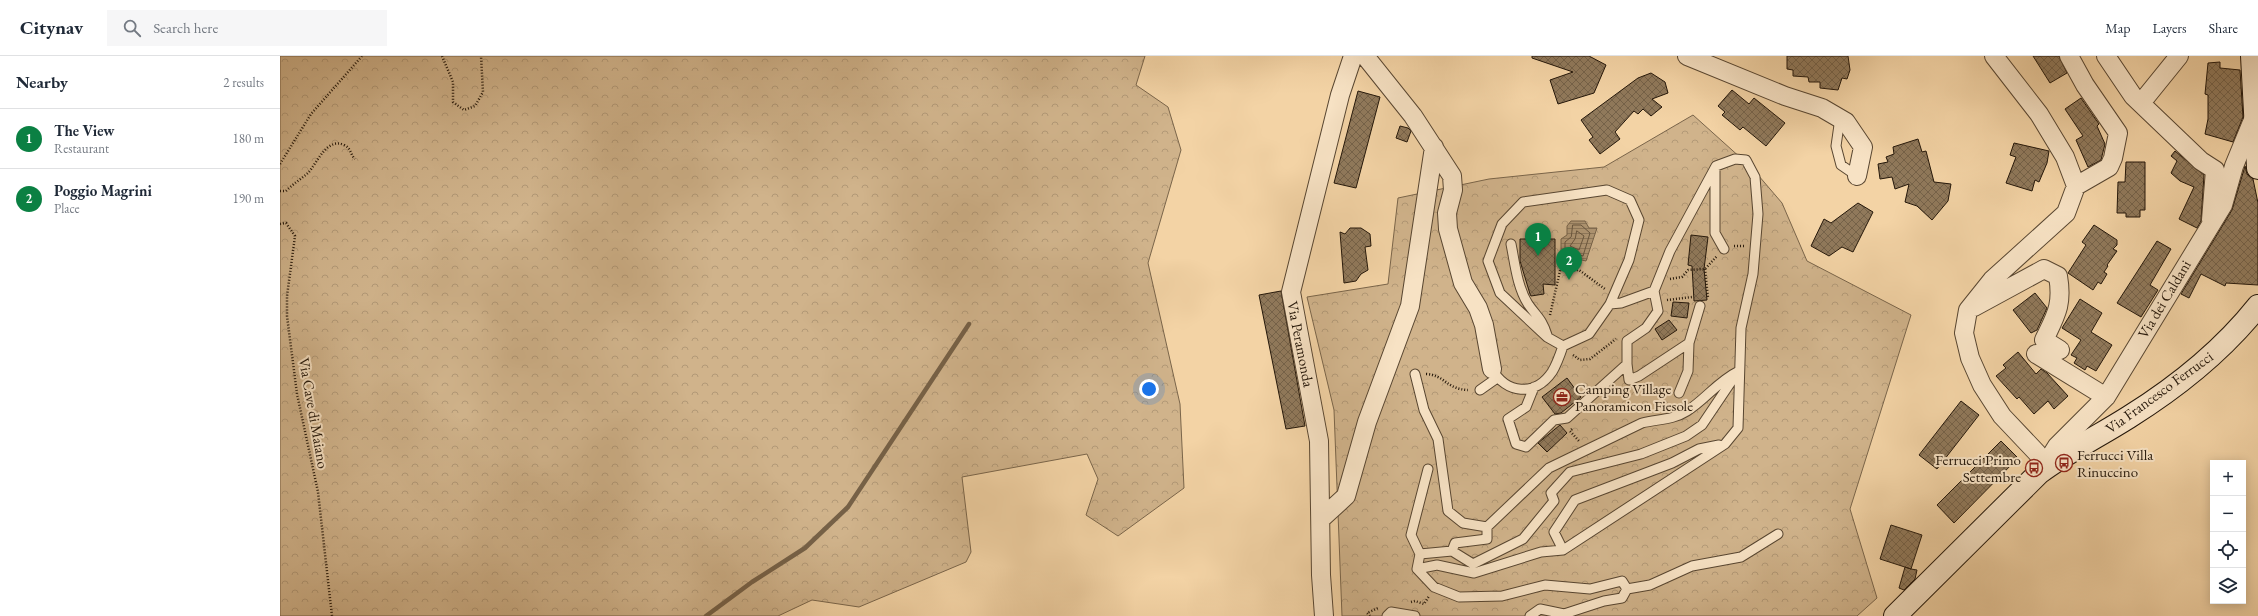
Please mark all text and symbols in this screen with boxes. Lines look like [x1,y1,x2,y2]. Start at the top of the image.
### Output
search box [107,10,387,46]
text: Citynav [20,15,83,40]
icon: search [121,17,143,39]
text: Search here [153,18,218,37]
text: Map [2105,19,2130,37]
text: Layers [2152,19,2187,37]
text: Share [2209,19,2238,37]
text: Nearby [16,71,68,93]
text: 2 results [223,74,264,91]
text: The View [54,121,115,140]
text: 1 [26,130,32,147]
text: 180 m [233,130,264,147]
text: Restaurant [54,140,109,157]
text: Poggio Magrini [54,181,152,200]
text: 2 [26,190,32,207]
text: 190 m [233,190,264,207]
text: Place [54,200,80,217]
pin: 1 [1525,223,1551,256]
pin: 2 [1556,247,1582,280]
street label: Via dei Caldani [2133,256,2195,342]
street label: Via Peramonda [1283,299,1319,389]
street label: Via Francesco Ferrucci [2101,346,2217,437]
street label: Via Cave di Maiano [295,356,333,470]
your location [1139,379,1159,399]
place label: Camping Village Panoramicon Fiesole [1575,379,1693,415]
office icon: Camping Village Panoramicon Fiesole [1552,387,1572,407]
place label: Ferrucci Villa Rinuccino [2077,445,2153,481]
place label: Ferrucci Primo Settembre [1935,450,2021,486]
bus stop icon: Ferrucci Villa Rinuccino [2054,453,2074,473]
bus stop icon: Ferrucci Primo Settembre [2024,458,2044,478]
map controls [2210,460,2246,604]
button: + [2210,460,2246,496]
button: − [2210,496,2246,532]
button: locate [2210,532,2246,568]
button: layers [2210,568,2246,604]

